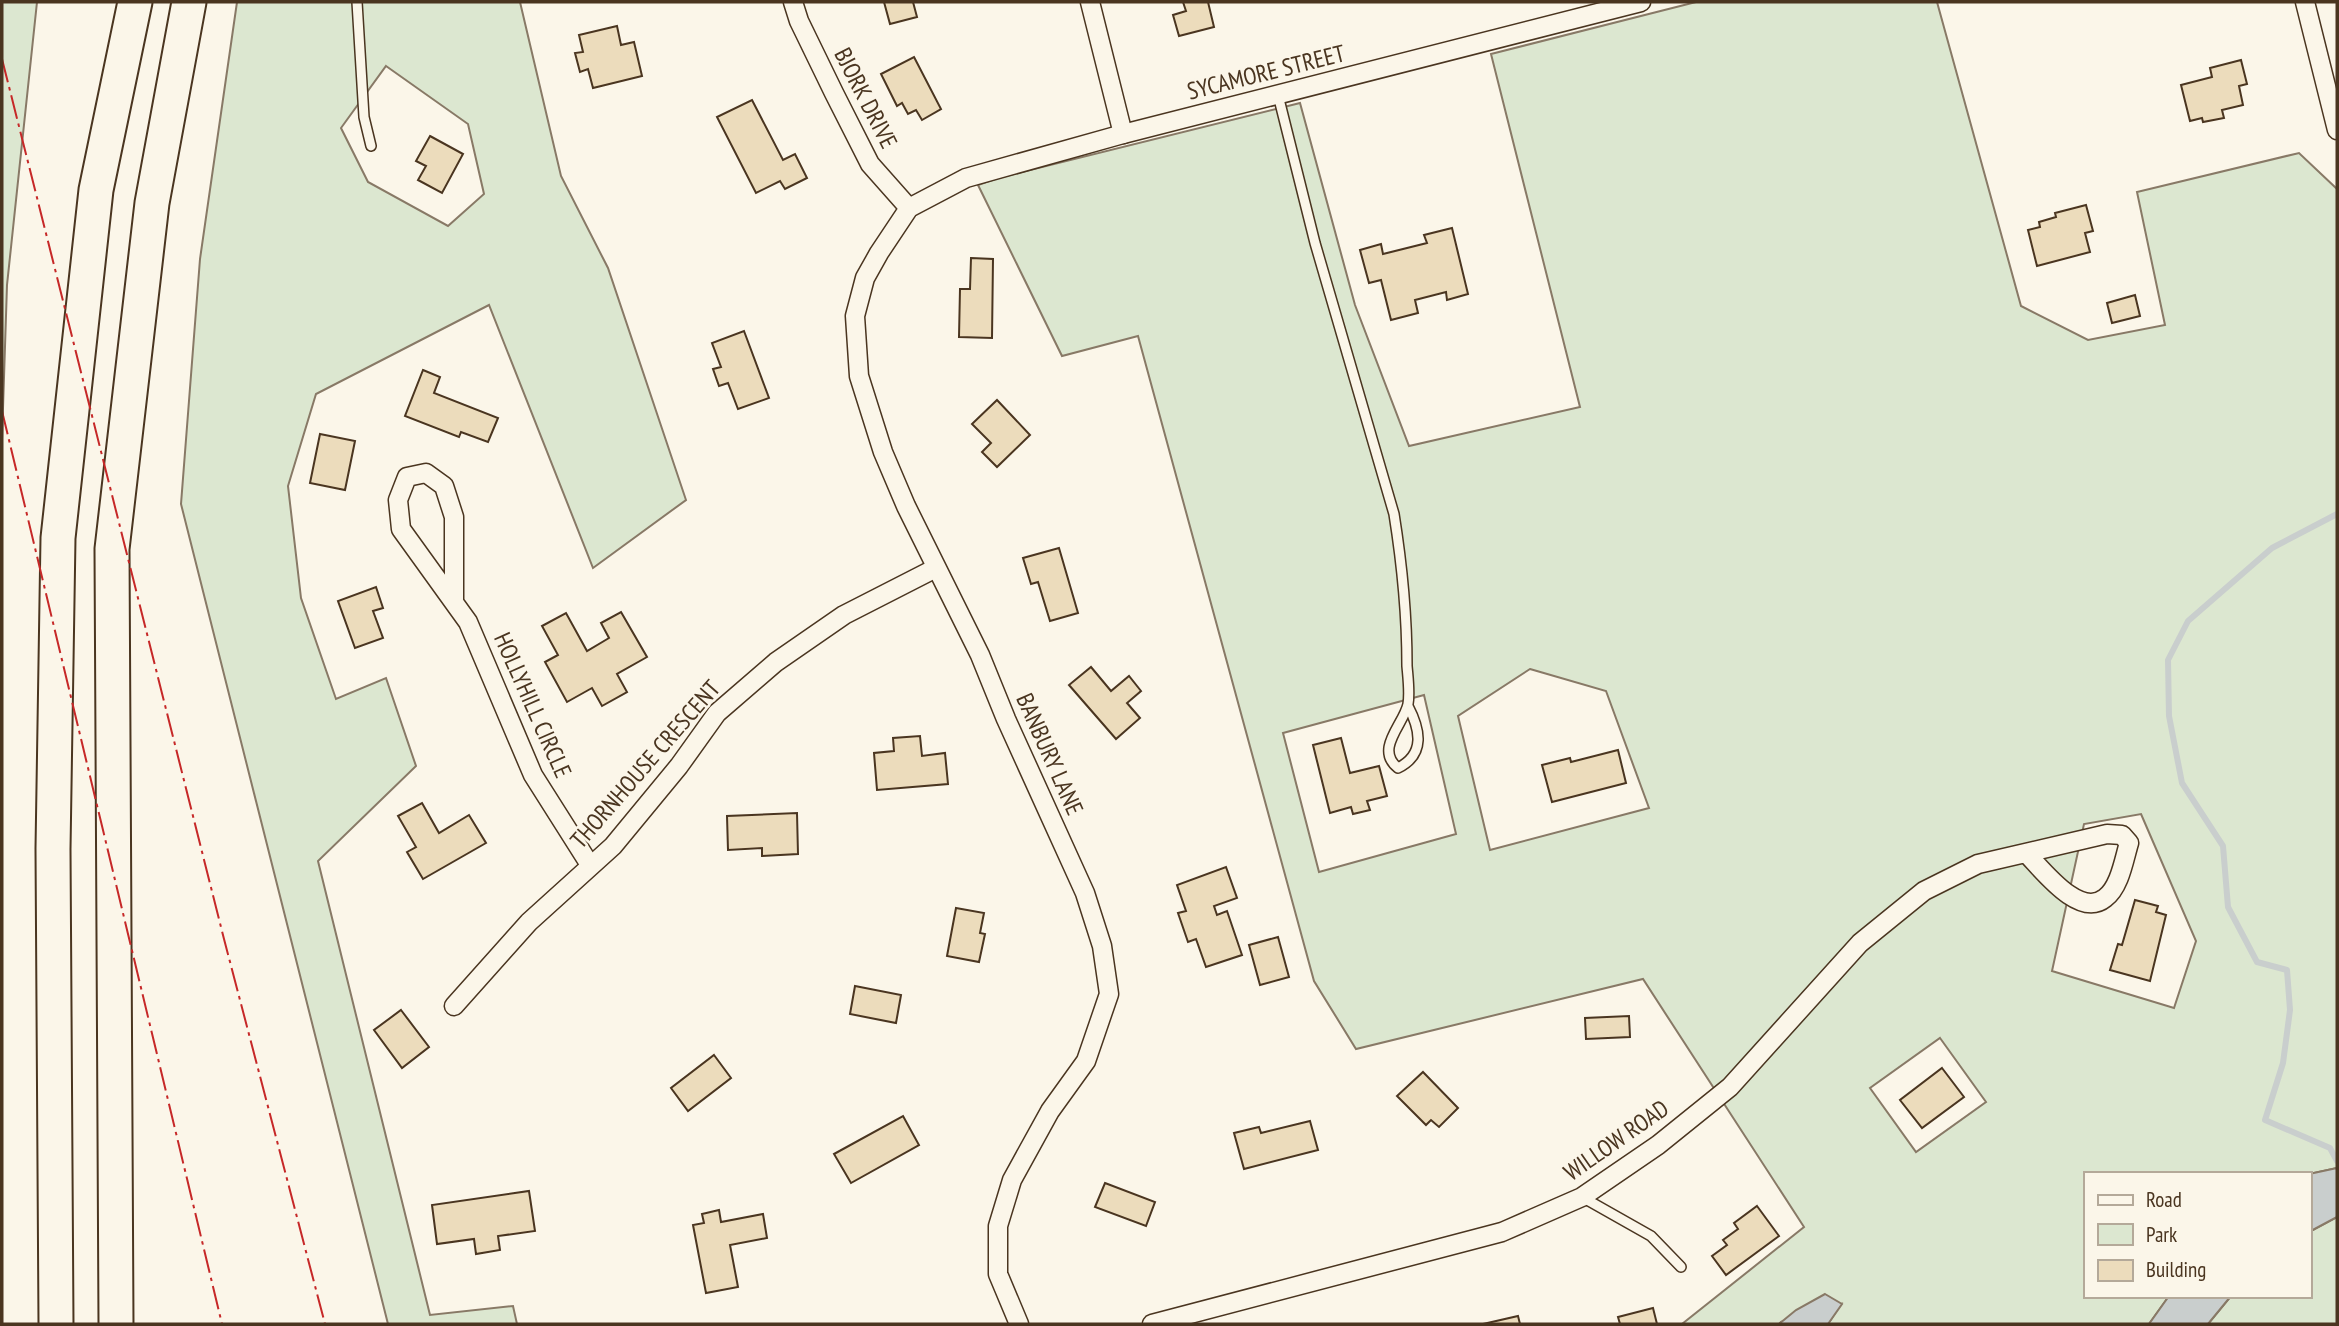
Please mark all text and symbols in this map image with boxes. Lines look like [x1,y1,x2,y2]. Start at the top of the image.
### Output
street label: SYCAMORE STREET [1184,37,1348,107]
street label: BJORK DRIVE [827,42,905,154]
street label: HOLLYHILL CIRCLE [487,627,579,783]
street label: THORNHOUSE CRESCENT [563,673,727,855]
street label: BANBURY LANE [1009,688,1091,820]
street label: WILLOW ROAD [1557,1093,1675,1187]
legend [2084,1172,2311,1298]
text: Road [2146,1186,2182,1213]
text: Park [2146,1221,2177,1248]
text: Building [2146,1256,2206,1283]

